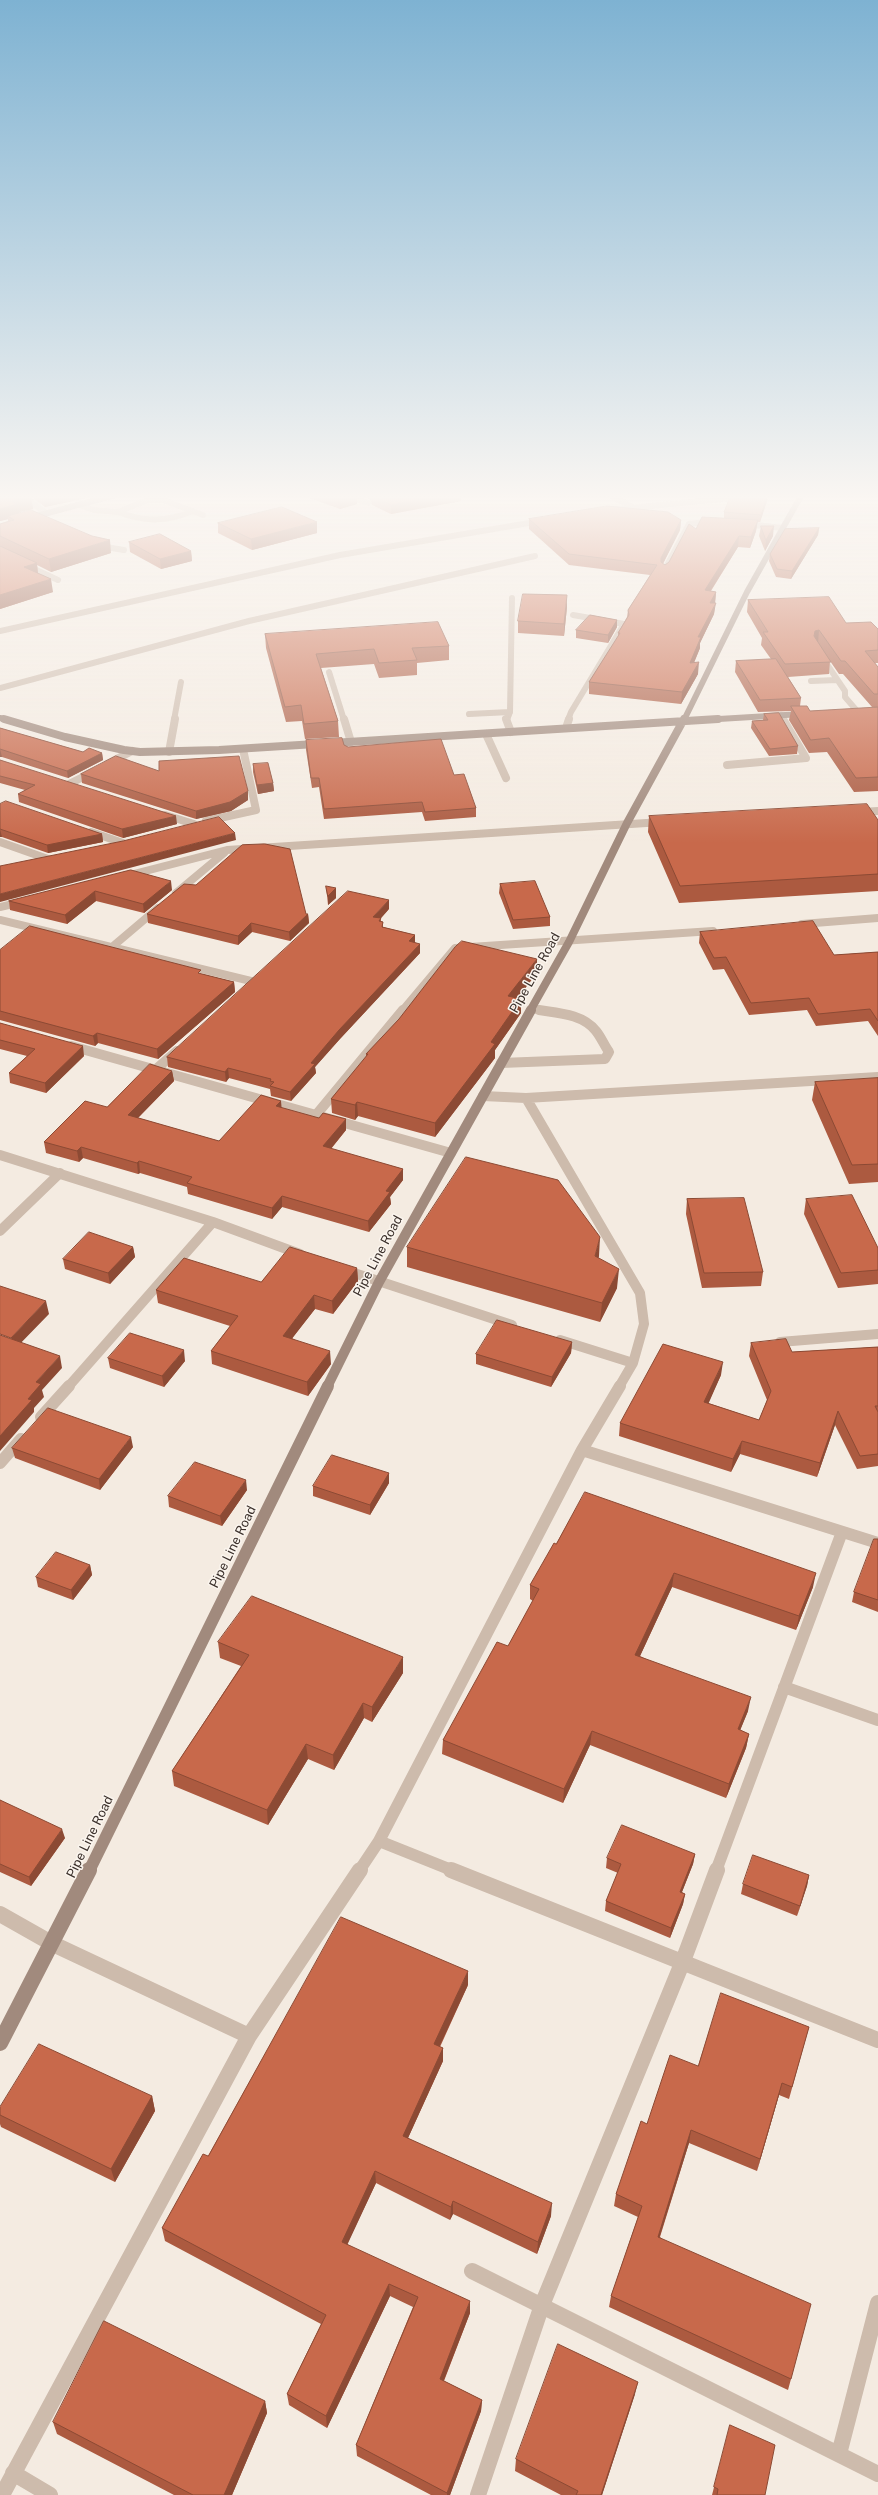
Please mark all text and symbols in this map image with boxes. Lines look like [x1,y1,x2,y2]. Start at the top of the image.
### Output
street label: Pipe Line Road [506,930,564,1016]
street label: Pipe Line Road [350,1213,406,1299]
street label: Pipe Line Road [206,1503,260,1591]
street label: Pipe Line Road [63,1793,117,1881]

